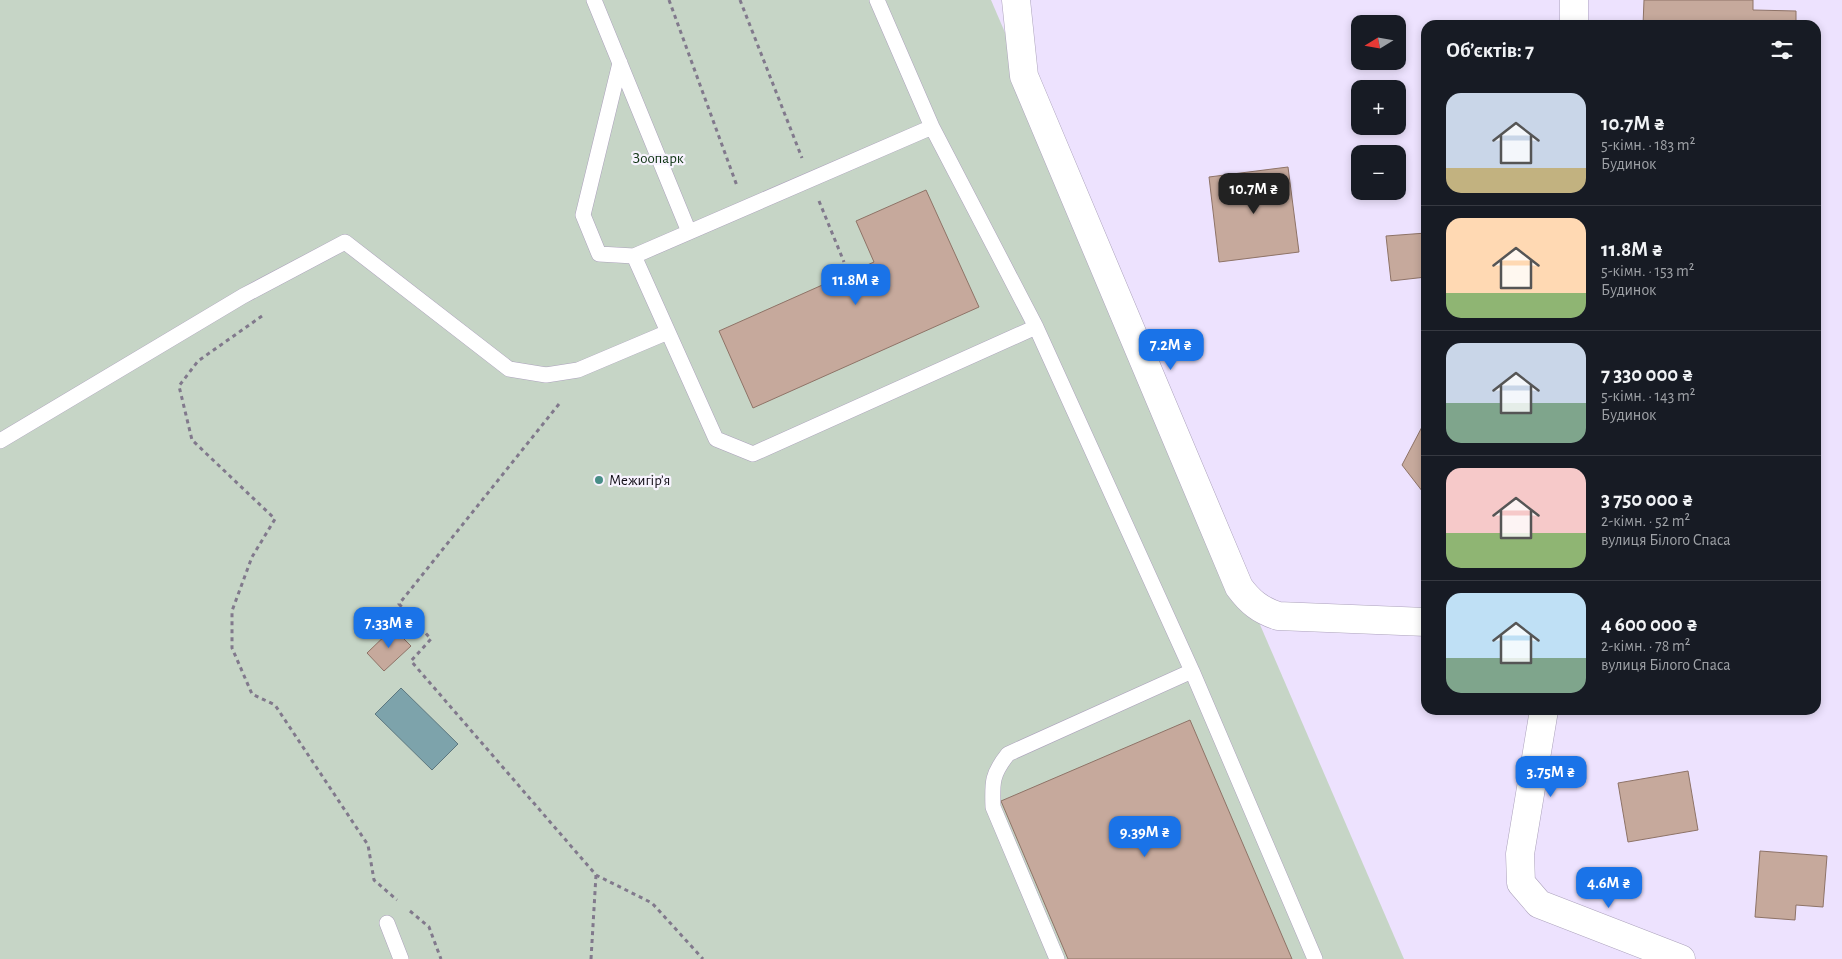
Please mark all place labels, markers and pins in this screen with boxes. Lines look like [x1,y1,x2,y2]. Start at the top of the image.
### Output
pin: 10.7M ₴ [1208,172,1300,215]
pin: 11.8M ₴ [810,264,902,306]
pin: 7.2M ₴ [1130,328,1212,371]
place label: Межигір’я [609,473,670,488]
marker: Межигір’я [593,474,605,486]
pin: 7.33M ₴ [343,606,435,649]
pin: 3.75M ₴ [1505,756,1597,798]
pin: 9.39M ₴ [1099,816,1191,858]
pin: 4.6M ₴ [1568,866,1650,909]

